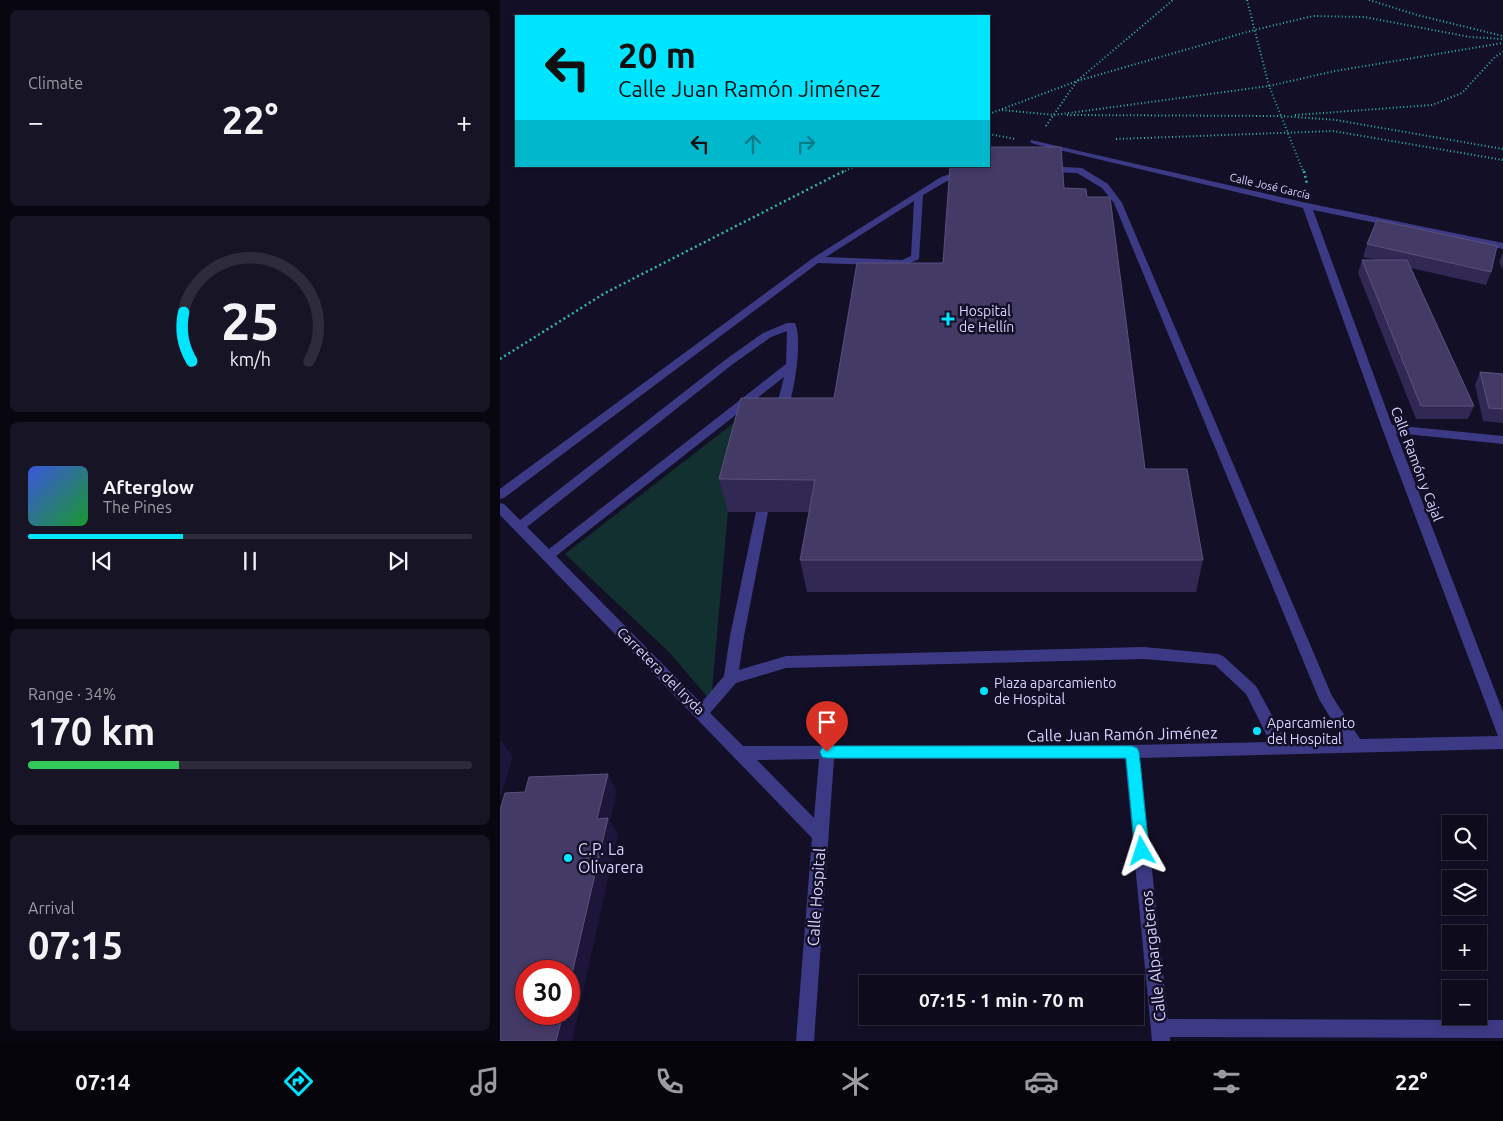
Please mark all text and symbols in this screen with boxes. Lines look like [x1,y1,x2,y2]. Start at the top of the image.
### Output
icon: left [535,35,600,100]
text: 20 m [618,35,696,75]
text: Climate [28,74,83,92]
text: Calle Juan Ramón Jiménez [618,76,880,101]
text: 22° [222,99,278,141]
text: − [28,106,44,137]
text: + [456,106,472,137]
icon: left [686,130,714,158]
icon: ahead [739,130,767,158]
icon: right [792,130,820,158]
street label: Calle José García [1228,171,1312,201]
text: 25 [221,292,279,350]
place label: Hospital de Hellín [959,303,1014,335]
marker: Hospital de Hellín [941,312,955,326]
text: km/h [229,349,271,369]
street label: Calle Ramón y Cajal [1388,404,1446,524]
text: Afterglow [103,476,194,498]
text: The Pines [103,498,172,516]
icon: previous [88,547,116,575]
icon: pause [236,547,264,575]
icon: next [384,547,412,575]
street label: Carretera del Iryda [614,624,708,718]
place label: Plaza aparcamiento de Hospital [994,675,1117,707]
text: Range · 34% [28,685,116,703]
marker: Plaza aparcamiento de Hospital [978,685,990,697]
pin [806,701,848,752]
icon: arrive [813,708,841,736]
text: 170 km [28,710,155,752]
place label: Aparcamiento del Hospital [1267,715,1355,747]
street label: Calle Juan Ramón Jiménez [1026,723,1218,745]
marker: Aparcamiento del Hospital [1251,725,1263,737]
map controls [1442,815,1487,1025]
button: search [1442,815,1487,860]
position arrow [1115,824,1167,876]
place label: C.P. La Olivarera [578,840,644,876]
street label: Calle Hospital [804,847,828,947]
marker: C.P. La Olivarera [562,852,574,864]
button: layers [1442,870,1487,915]
street label: Calle Alpargateros [1137,889,1169,1023]
text: Arrival [28,899,75,917]
text: 07:15 [28,924,123,966]
button: + [1442,925,1487,970]
speed limit sign: 30 [515,960,580,1025]
button: − [1442,980,1487,1025]
text: 07:15 · 1 min · 70 m [919,989,1084,1011]
icon: directions [281,1064,316,1099]
icon: music [467,1064,502,1099]
icon: phone [652,1064,687,1099]
icon: climate [838,1064,873,1099]
icon: car [1024,1064,1059,1099]
icon: filters [1209,1064,1244,1099]
text: 07:14 [75,1069,130,1094]
text: 22° [1395,1069,1428,1094]

